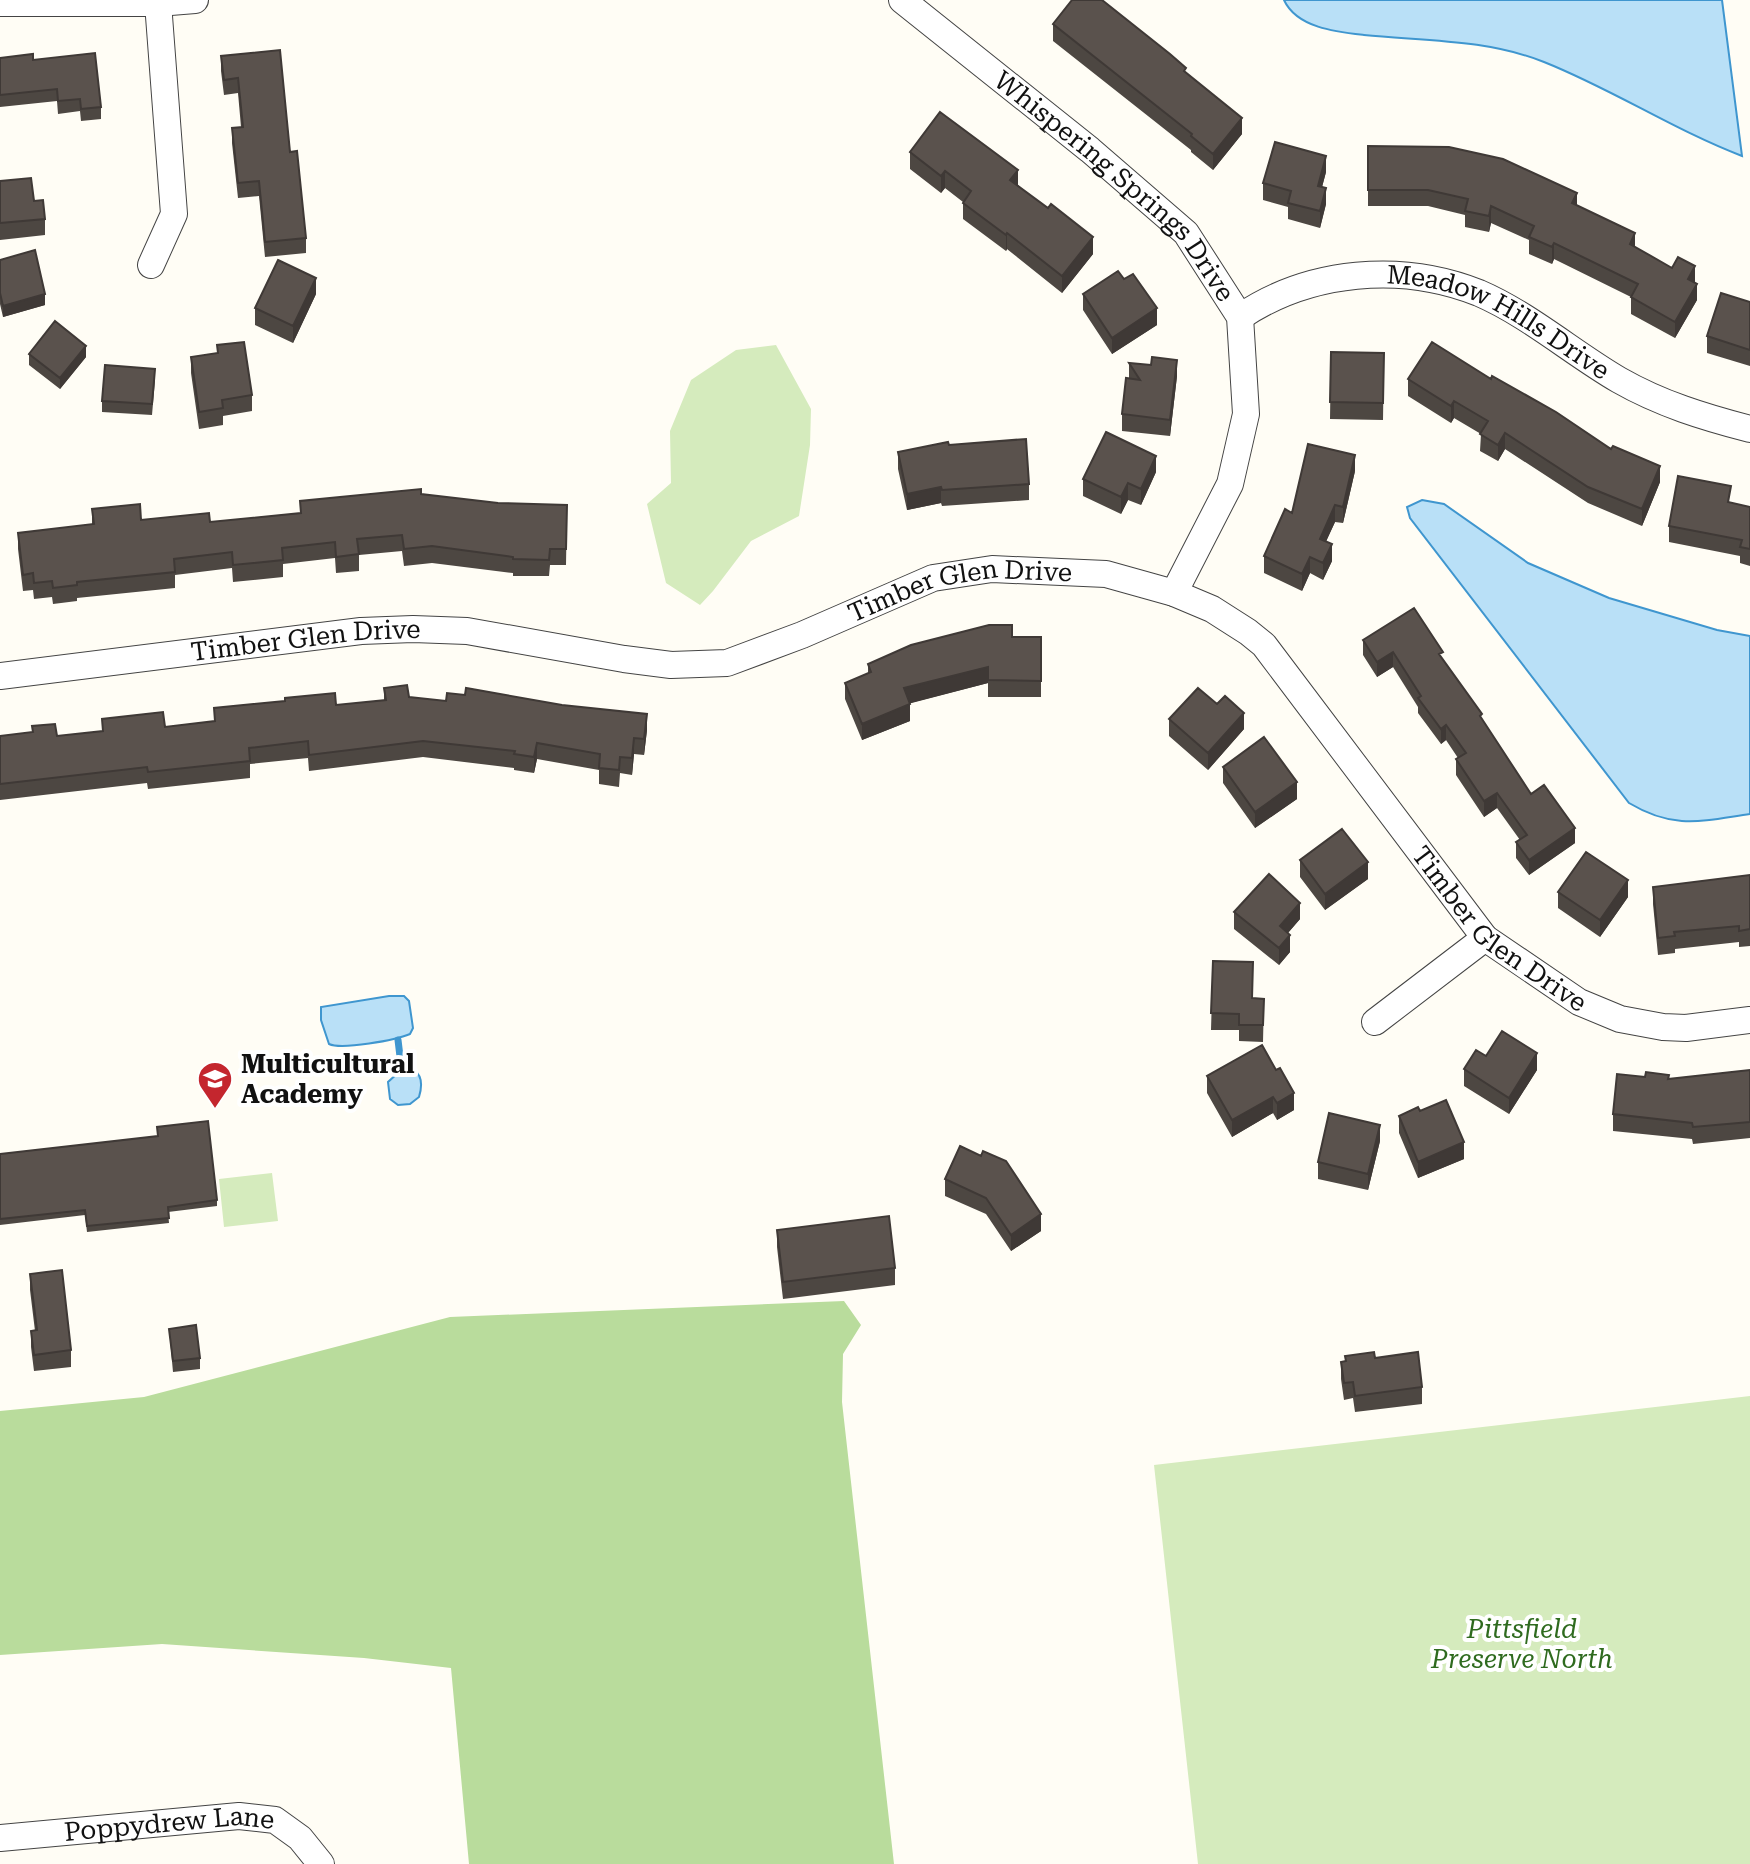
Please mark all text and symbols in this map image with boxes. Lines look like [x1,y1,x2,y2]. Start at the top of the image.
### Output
street label: Whispering Springs Drive [988,65,1241,307]
street label: Meadow Hills Drive [1386,259,1615,385]
street label: Timber Glen Drive [843,553,1073,628]
street label: Timber Glen Drive [189,614,421,667]
street label: Timber Glen Drive [1406,840,1593,1018]
place label: Multicultural Academy [241,1049,415,1109]
school or university icon: Multicultural Academy [196,1060,234,1110]
park label: Pittsfield Preserve North [1430,1614,1613,1674]
street label: Poppydrew Lane [63,1801,276,1847]

